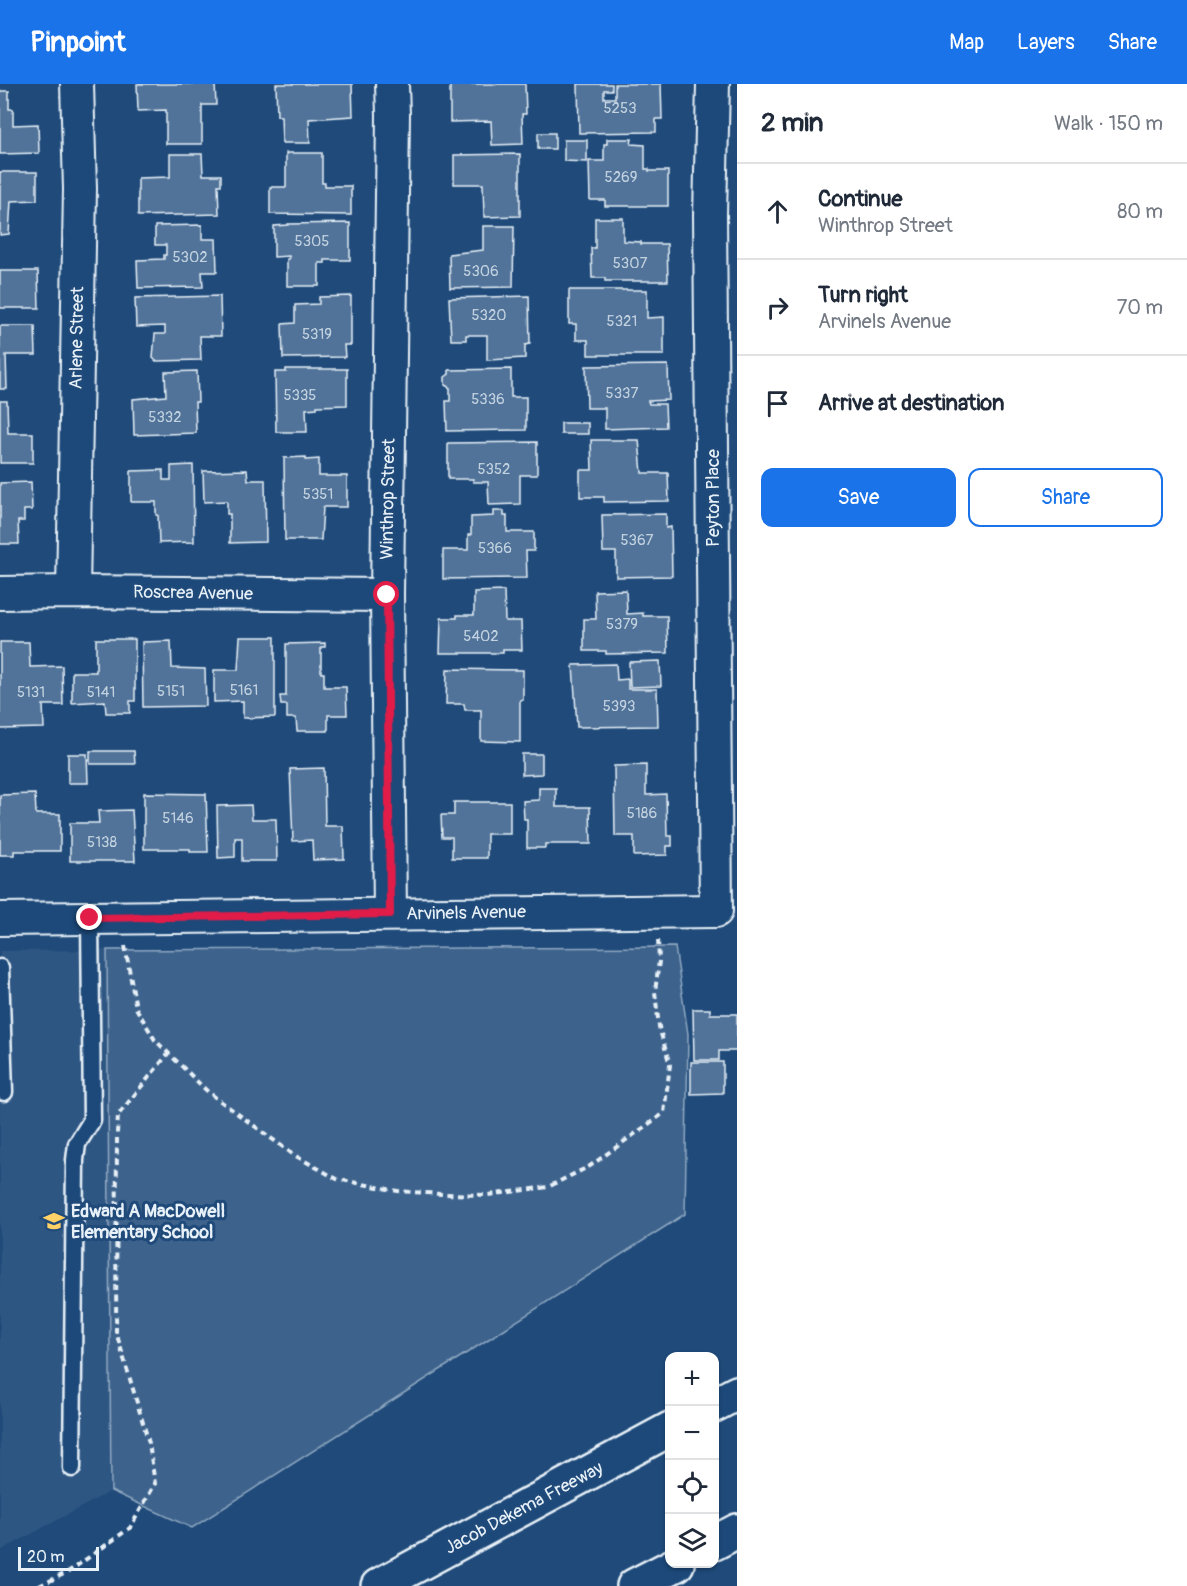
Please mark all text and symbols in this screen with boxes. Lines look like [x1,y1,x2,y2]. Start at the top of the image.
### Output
text: Pinpoint [30,25,126,60]
text: Map [949,29,984,56]
text: Layers [1017,29,1075,56]
text: Share [1108,29,1157,56]
house number: 5253 [603,99,637,118]
text: 2 min [761,107,823,139]
text: Walk · 150 m [1054,111,1163,136]
house number: 5269 [605,168,637,187]
text: Continue [818,185,902,213]
icon: ahead [761,195,794,228]
text: 80 m [1117,199,1163,224]
text: Winthrop Street [818,213,953,238]
house number: 5305 [295,232,329,251]
house number: 5302 [172,248,208,267]
house number: 5307 [613,254,647,273]
house number: 5306 [463,262,499,281]
text: Turn right [818,281,908,309]
street label: Arlene Street [65,286,89,390]
icon: right [761,291,794,324]
text: 70 m [1117,295,1163,320]
house number: 5320 [471,306,507,325]
text: Arvinels Avenue [818,309,951,334]
house number: 5321 [607,312,637,331]
house number: 5319 [302,325,332,344]
house number: 5337 [606,384,638,403]
house number: 5335 [283,386,317,405]
icon: arrive [761,387,794,420]
text: Arrive at destination [818,389,1004,417]
house number: 5336 [471,390,505,409]
house number: 5332 [148,408,182,427]
street label: Winthrop Street [375,437,401,560]
street label: Peyton Place [702,449,725,547]
house number: 5352 [477,460,511,479]
button: Save [761,468,956,527]
button: Share [968,468,1163,527]
house number: 5351 [303,485,333,504]
house number: 5367 [620,531,654,550]
house number: 5366 [478,539,512,558]
street label: Roscrea Avenue [133,580,253,606]
route start [373,581,399,607]
house number: 5379 [606,615,638,634]
house number: 5402 [463,627,499,646]
house number: 5161 [230,681,258,700]
house number: 5151 [157,682,185,701]
house number: 5131 [17,683,45,702]
house number: 5141 [87,683,115,702]
house number: 5393 [603,697,635,716]
house number: 5186 [627,804,657,823]
house number: 5146 [162,809,194,828]
house number: 5138 [87,833,117,852]
street label: Arvinels Avenue [406,900,526,926]
route end [76,904,102,930]
place label: Edward A MacDowell Elementary School [71,1200,225,1244]
school or university icon: Edward A MacDowell Elementary School [42,1209,66,1233]
map controls [665,1352,719,1568]
button: + [665,1352,719,1406]
button: − [665,1406,719,1460]
street label: Jacob Dekema Freeway [441,1456,607,1559]
button: locate [665,1460,719,1514]
button: layers [665,1514,719,1568]
scale bar [18,1544,99,1572]
text: 20 m [27,1547,65,1567]

